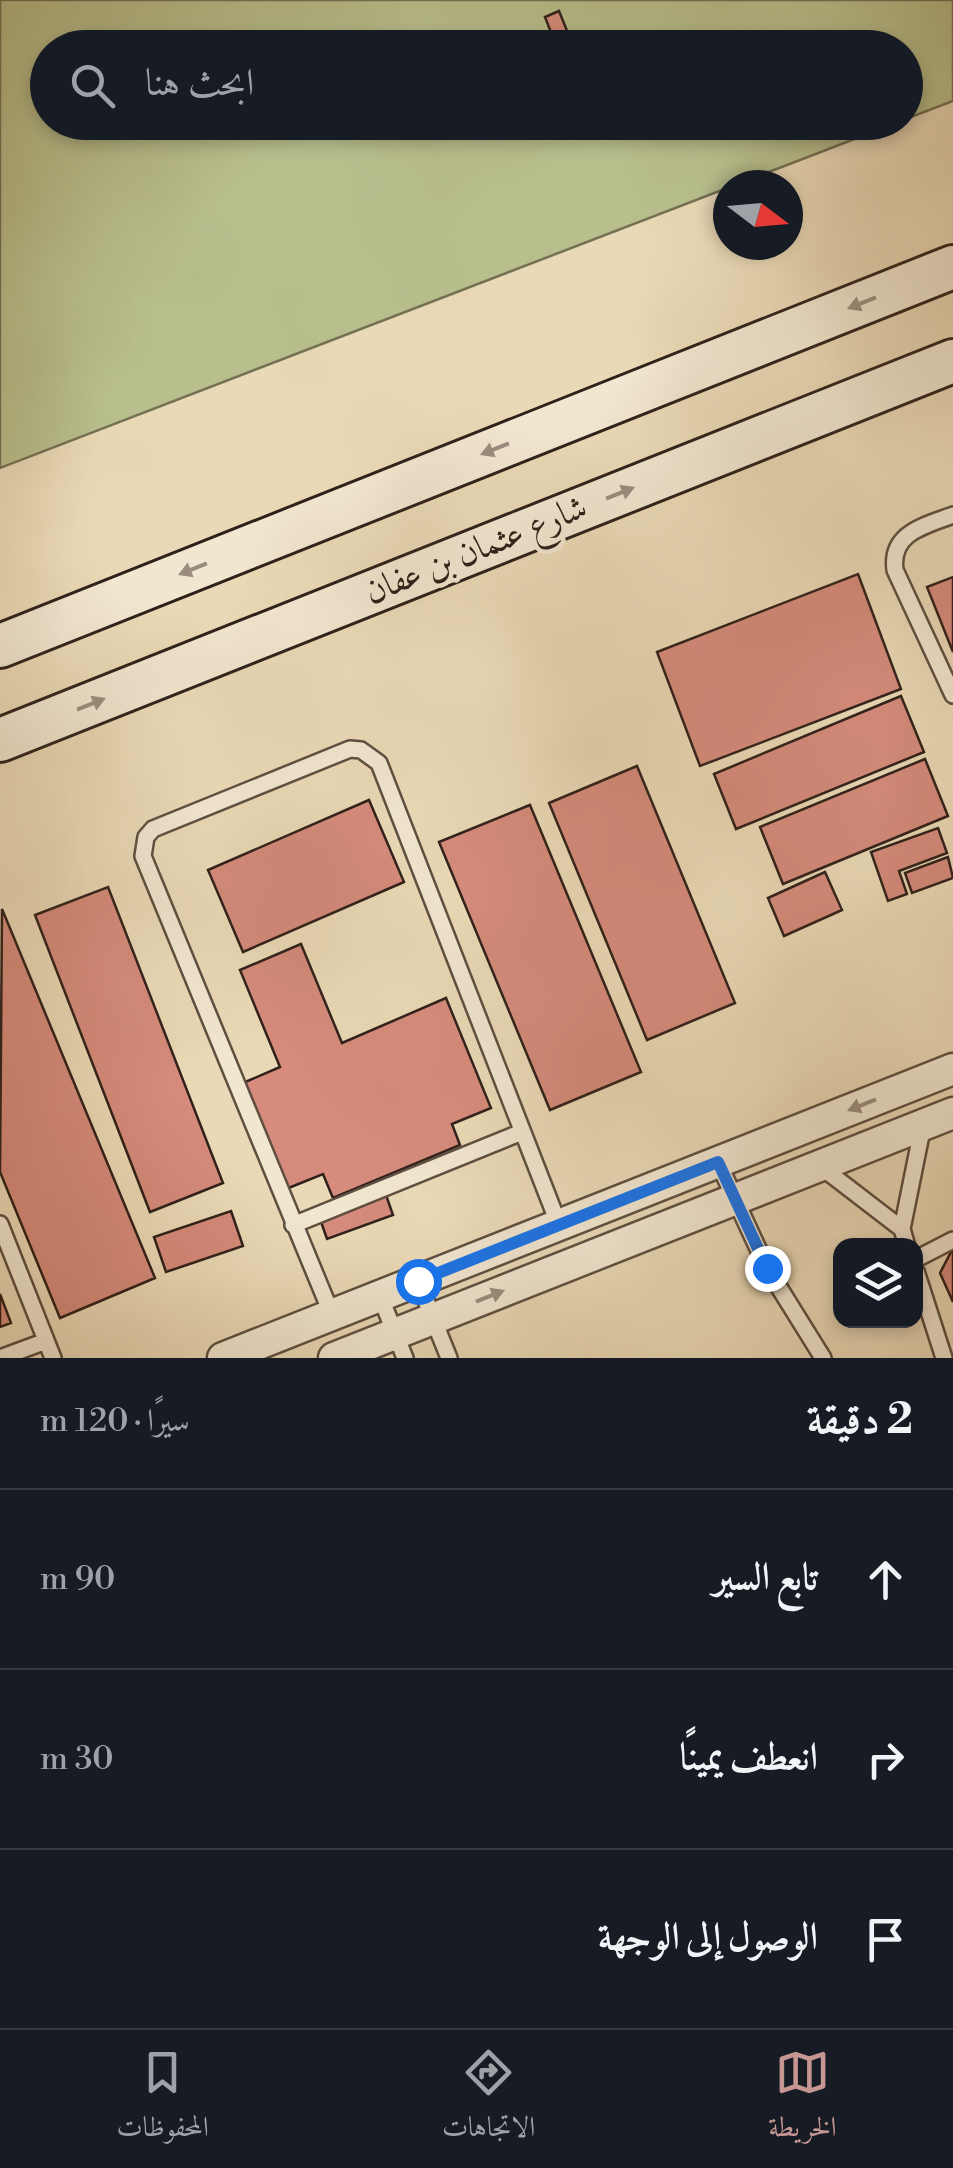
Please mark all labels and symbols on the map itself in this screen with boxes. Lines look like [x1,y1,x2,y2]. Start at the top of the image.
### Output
north arrow [713,170,803,260]
one-way arrow [847,296,877,312]
one-way arrow [480,442,510,458]
one-way arrow [606,485,636,501]
street label: شارع عثمان بن عفان [359,486,596,620]
one-way arrow [178,562,208,578]
one-way arrow [76,695,106,711]
one-way arrow [847,1098,877,1113]
route end [745,1246,791,1292]
route start [396,1259,442,1305]
one-way arrow [475,1288,505,1304]

